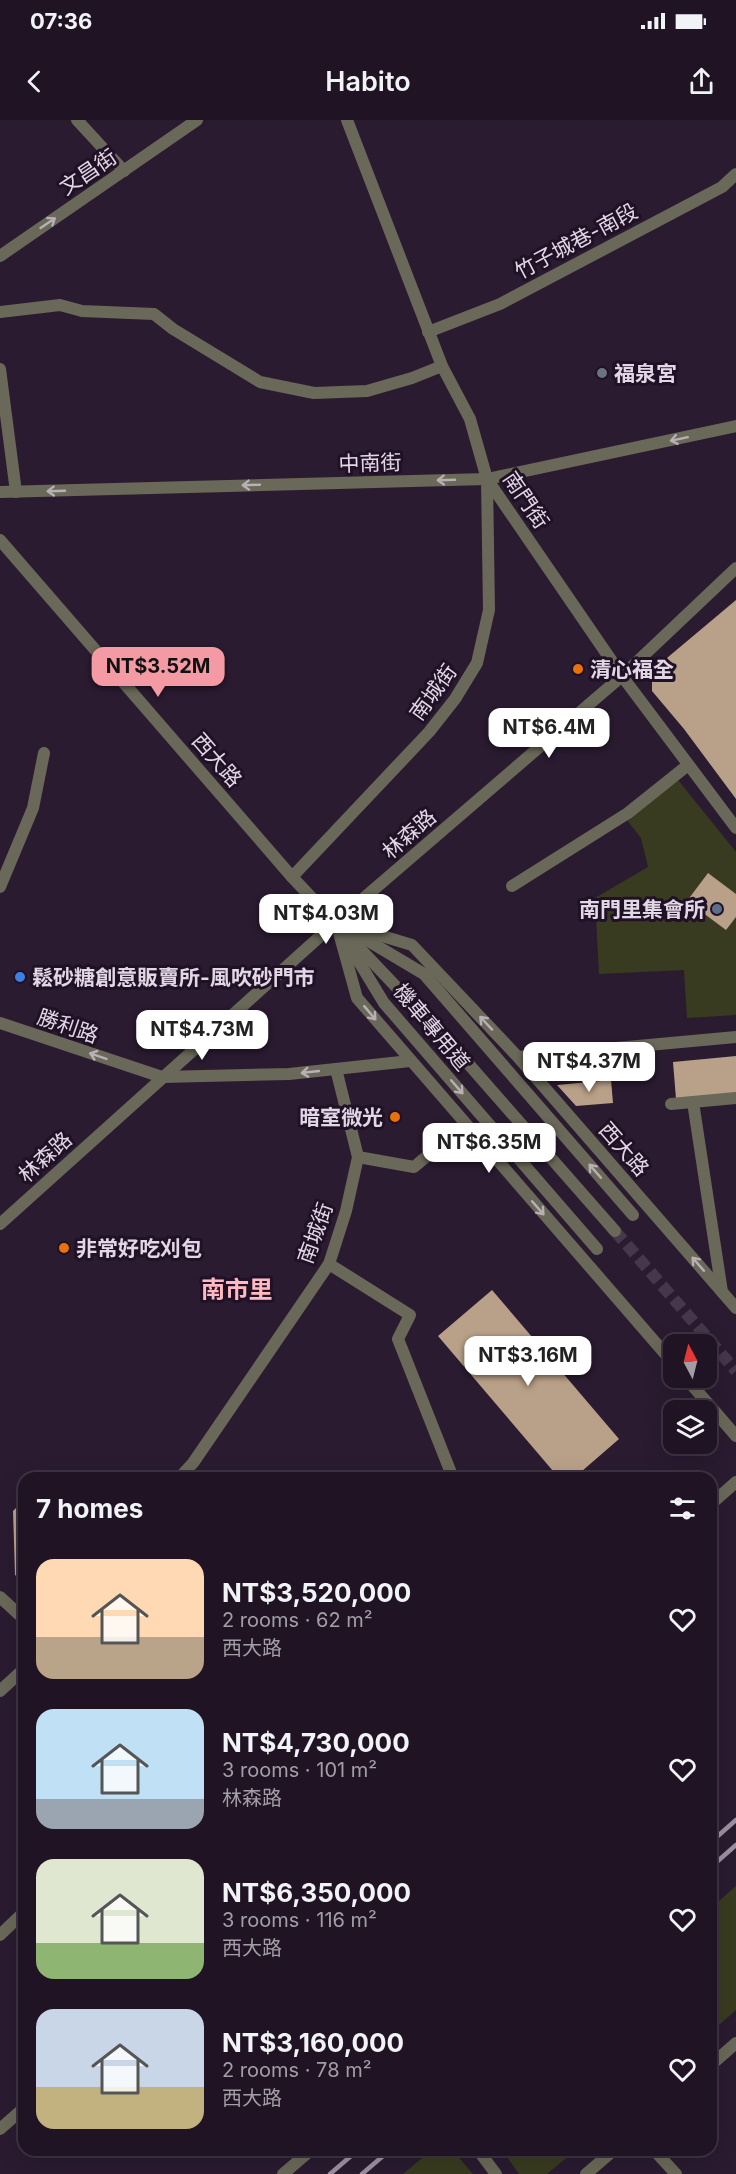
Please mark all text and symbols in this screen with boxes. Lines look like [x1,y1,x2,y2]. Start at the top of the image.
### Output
text: 07:36 [30,8,92,34]
icon: back [18,65,51,98]
text: Habito [325,65,411,98]
icon: share [685,65,718,98]
street label: 文昌街 [55,144,121,200]
street label: 竹子城巷-南段 [510,198,642,284]
one-way arrow [40,217,56,229]
place label: 福泉宮 [614,361,677,386]
marker: 福泉宮 [595,366,609,380]
one-way arrow [670,433,689,445]
street label: 中南街 [338,449,402,477]
street label: 南門街 [498,467,554,533]
one-way arrow [437,475,457,486]
one-way arrow [242,480,262,491]
one-way arrow [47,485,67,496]
pin: NT$3.52M [96,647,220,698]
text: NT$3.52M [106,654,210,678]
place label: 清心福全 [590,657,674,682]
street label: 南城街 [404,659,462,725]
marker: 清心福全 [571,662,585,676]
pin: NT$6.4M [494,708,604,759]
text: NT$6.4M [503,715,595,739]
street label: 西大路 [187,728,247,792]
street label: 林森路 [377,804,441,864]
pin: NT$4.03M [264,894,388,945]
place label: 南門里集會所 [579,897,705,922]
text: NT$4.03M [273,901,379,925]
marker: 南門里集會所 [710,902,724,916]
place label: 鬆砂糖創意販賣所-風吹砂門市 [32,965,315,990]
marker: 鬆砂糖創意販賣所-風吹砂門市 [13,970,27,984]
street label: 機車專用道 [389,979,475,1075]
street label: 勝利路 [34,1004,102,1048]
one-way arrow [363,1005,376,1021]
pin: NT$4.73M [140,1010,264,1061]
one-way arrow [479,1016,493,1031]
text: NT$4.73M [150,1017,254,1041]
pin: NT$4.37M [527,1042,651,1093]
text: NT$4.37M [537,1049,641,1073]
one-way arrow [89,1050,108,1061]
one-way arrow [300,1066,320,1077]
one-way arrow [450,1079,464,1094]
place label: 暗室微光 [299,1105,383,1130]
marker: 暗室微光 [388,1110,402,1124]
street label: 西大路 [594,1117,654,1181]
pin: NT$6.35M [427,1123,551,1174]
street label: 林森路 [13,1127,77,1187]
text: NT$6.35M [437,1130,541,1154]
one-way arrow [588,1164,602,1179]
street label: 南城街 [292,1199,338,1267]
one-way arrow [531,1200,545,1215]
place label: 非常好吃刈包 [76,1236,202,1261]
marker: 非常好吃刈包 [57,1241,71,1255]
one-way arrow [691,1256,704,1272]
district label: 南市里 [201,1275,273,1304]
north arrow [663,1334,717,1388]
map controls [663,1334,717,1454]
pin: NT$3.16M [466,1336,590,1387]
text: NT$3.16M [478,1343,578,1367]
button: layers [663,1400,717,1454]
icon: filters [666,1492,699,1525]
text: 7 homes [36,1493,143,1524]
text: NT$3,520,000 [222,1577,411,1608]
icon: home [84,1583,156,1655]
icon: heart [666,1603,699,1636]
text: 2 rooms · 62 m² [222,1608,373,1632]
text: 西大路 [222,1636,282,1660]
text: NT$4,730,000 [222,1727,410,1758]
icon: home [84,1733,156,1805]
icon: heart [666,1753,699,1786]
text: 3 rooms · 101 m² [222,1758,377,1782]
text: 林森路 [222,1786,282,1810]
text: NT$6,350,000 [222,1877,411,1908]
icon: home [84,1883,156,1955]
icon: heart [666,1903,699,1936]
text: 3 rooms · 116 m² [222,1908,377,1932]
text: 西大路 [222,1936,282,1960]
text: NT$3,160,000 [222,2027,404,2058]
icon: home [84,2033,156,2105]
icon: heart [666,2053,699,2086]
text: 2 rooms · 78 m² [222,2058,371,2082]
text: 西大路 [222,2086,282,2110]

